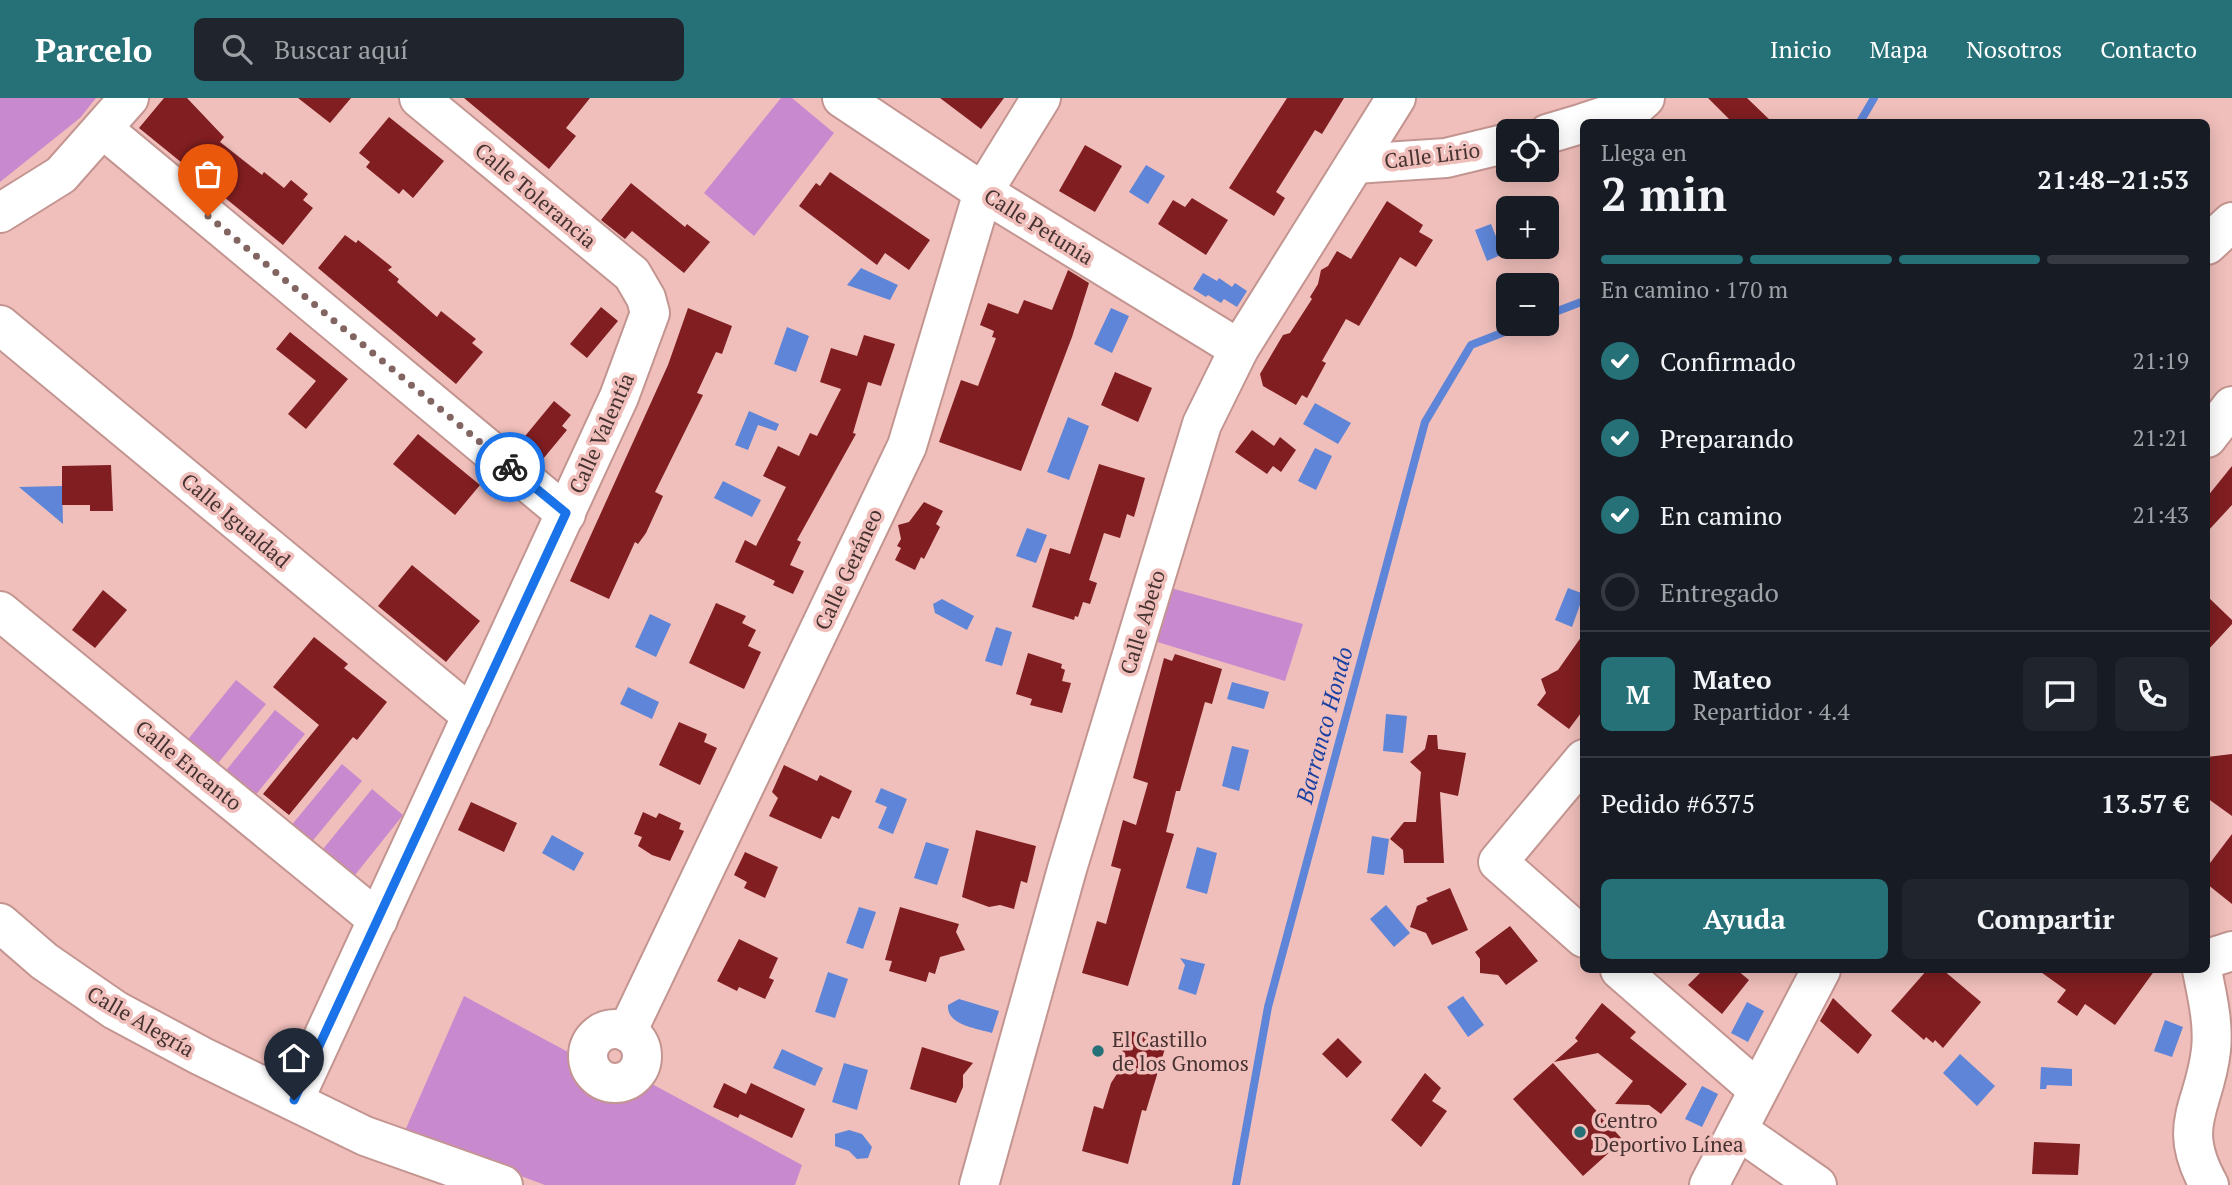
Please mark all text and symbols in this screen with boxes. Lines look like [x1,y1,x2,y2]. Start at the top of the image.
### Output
search box [194,18,684,81]
text: Parcelo [35,28,152,71]
icon: search [218,30,256,68]
text: Buscar aquí [274,32,408,66]
text: Inicio [1770,33,1832,65]
text: Mapa [1870,33,1928,65]
text: Nosotros [1966,33,2062,65]
text: Contacto [2100,33,2197,65]
map controls [1496,119,1559,336]
button: locate [1496,119,1559,182]
street label: Calle Lirio [1383,135,1481,175]
street label: Calle Tolerancia [469,136,603,254]
text: Llega en [1601,137,1687,168]
pin [178,144,238,216]
icon: bag [189,155,227,193]
text: 21:48–21:53 [2037,162,2189,196]
text: 2 min [1601,163,1727,224]
street label: Calle Petunia [979,181,1099,271]
button: + [1496,196,1559,259]
button: − [1496,273,1559,336]
text: En camino · 170 m [1601,274,1788,305]
icon: check [1601,342,1639,380]
text: Confirmado [1660,344,1796,378]
text: 21:19 [2132,345,2189,376]
street label: Calle Valentía [562,368,640,498]
icon: check [1601,419,1639,457]
text: Preparando [1660,421,1794,455]
text: 21:21 [2132,422,2189,453]
courier [475,432,545,502]
icon: bike [491,448,529,486]
street label: Calle Igualdad [176,466,296,574]
icon: check [1601,496,1639,534]
text: En camino [1660,498,1782,532]
text: 21:43 [2132,499,2189,530]
street label: Calle Geráneo [808,504,888,634]
street label: Calle Abeto [1113,566,1171,678]
text: Entregado [1660,575,1779,609]
water label: Barranco Hondo [1288,643,1360,808]
button: chat [2023,657,2097,731]
button: phone [2115,657,2189,731]
text: Mateo [1693,662,1771,696]
text: M [1626,677,1650,711]
text: Repartidor · 4.4 [1693,696,1850,727]
street label: Calle Encanto [130,713,248,817]
text: Pedido #6375 [1601,786,1755,820]
text: 13.57 € [2101,786,2189,820]
button: Ayuda [1601,879,1888,959]
button: Compartir [1902,879,2189,959]
street label: Calle Alegría [82,979,200,1063]
place label: El Castillo de los Gnomos [1112,1025,1249,1077]
pin [264,1028,324,1100]
icon: home [275,1039,313,1077]
marker: El Castillo de los Gnomos [1090,1043,1106,1059]
place label: Centro Deportivo Línea [1594,1106,1744,1158]
marker: Centro Deportivo Línea [1572,1124,1588,1140]

